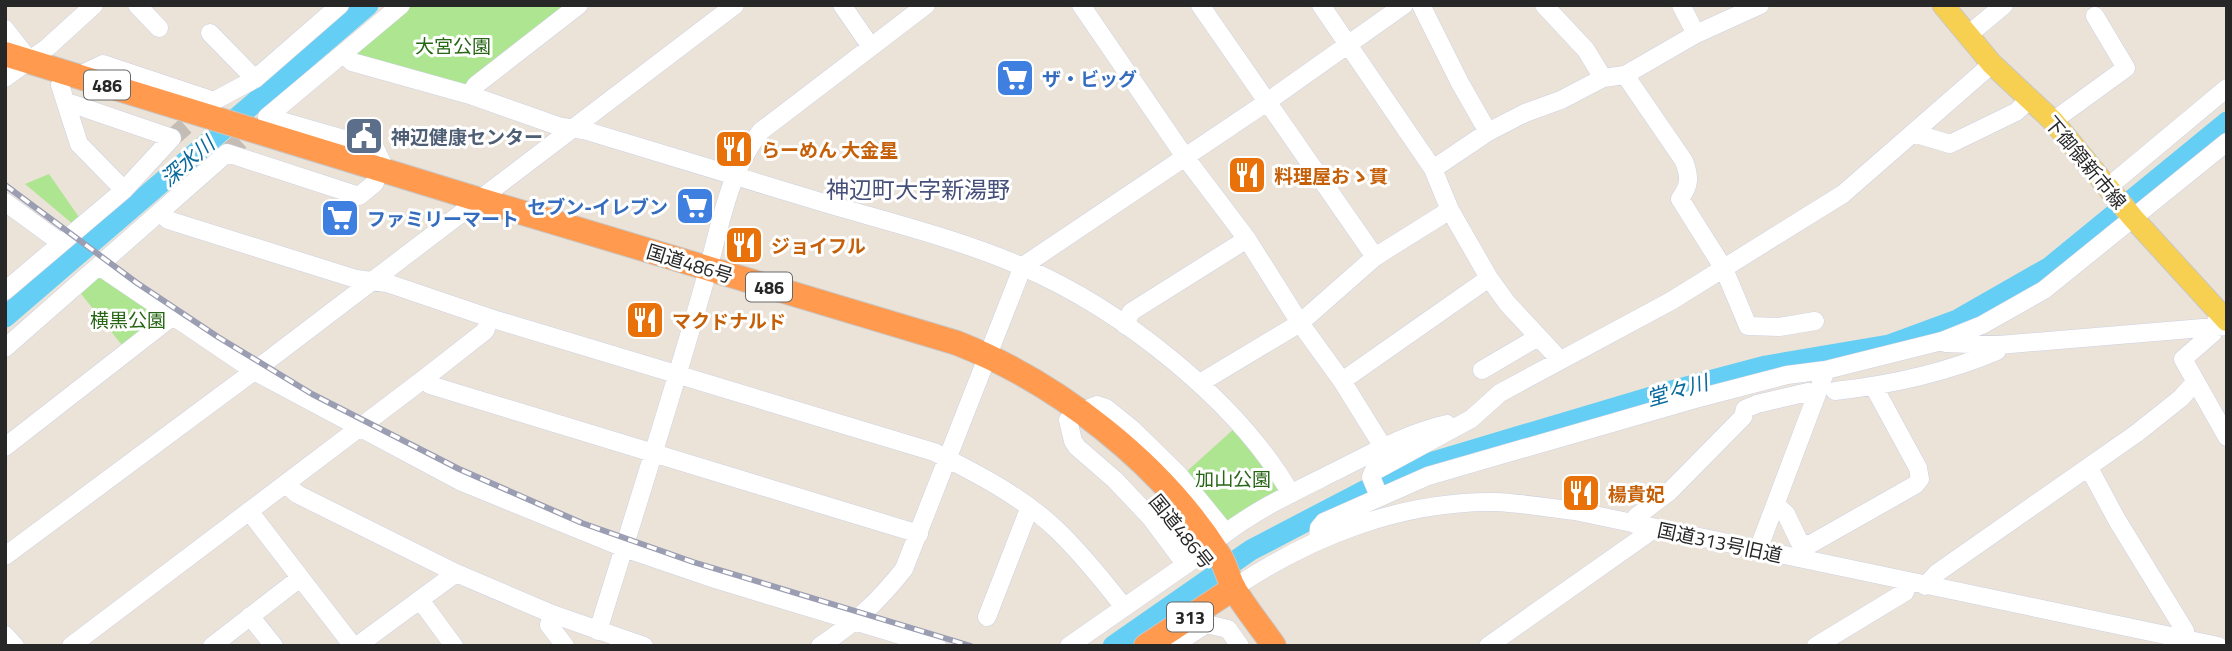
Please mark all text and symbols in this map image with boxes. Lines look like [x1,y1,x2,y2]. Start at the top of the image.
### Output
park label: 大宮公園 [415,31,491,60]
supermarket icon: ザ・ビッグ [994,57,1036,99]
place label: ザ・ビッグ [1042,64,1137,93]
road number: 486 [84,70,130,100]
street label: 下御領新市線 [2038,109,2134,215]
public building icon: 神辺健康センター [343,115,385,157]
place label: 神辺健康センター [391,122,543,151]
water label: 深水川 [153,127,223,194]
restaurant icon: らーめん 大金星 [713,128,755,170]
place label: らーめん 大金星 [761,135,898,164]
restaurant icon: 料理屋おゝ貫 [1226,154,1268,196]
place label: 料理屋おゝ貫 [1274,161,1388,190]
district label: 神辺町大字新湯野 [826,172,1010,207]
supermarket icon: セブン-イレブン [674,185,716,227]
place label: セブン-イレブン [527,192,668,221]
supermarket icon: ファミリーマート [319,197,361,239]
place label: ファミリーマート [367,204,519,233]
restaurant icon: ジョイフル [723,224,765,266]
place label: ジョイフル [771,231,866,260]
street label: 国道486号 [643,236,737,290]
road number: 486 [746,272,792,302]
restaurant icon: マクドナルド [624,299,666,341]
park label: 横黒公園 [90,305,166,334]
place label: マクドナルド [672,306,786,335]
water label: 堂々川 [1642,365,1714,414]
park label: 加山公園 [1195,464,1271,493]
restaurant icon: 楊貴妃 [1560,472,1602,514]
place label: 楊貴妃 [1608,479,1665,508]
street label: 国道486号 [1143,487,1221,575]
street label: 国道313号旧道 [1655,515,1785,569]
road number: 313 [1167,602,1213,632]

